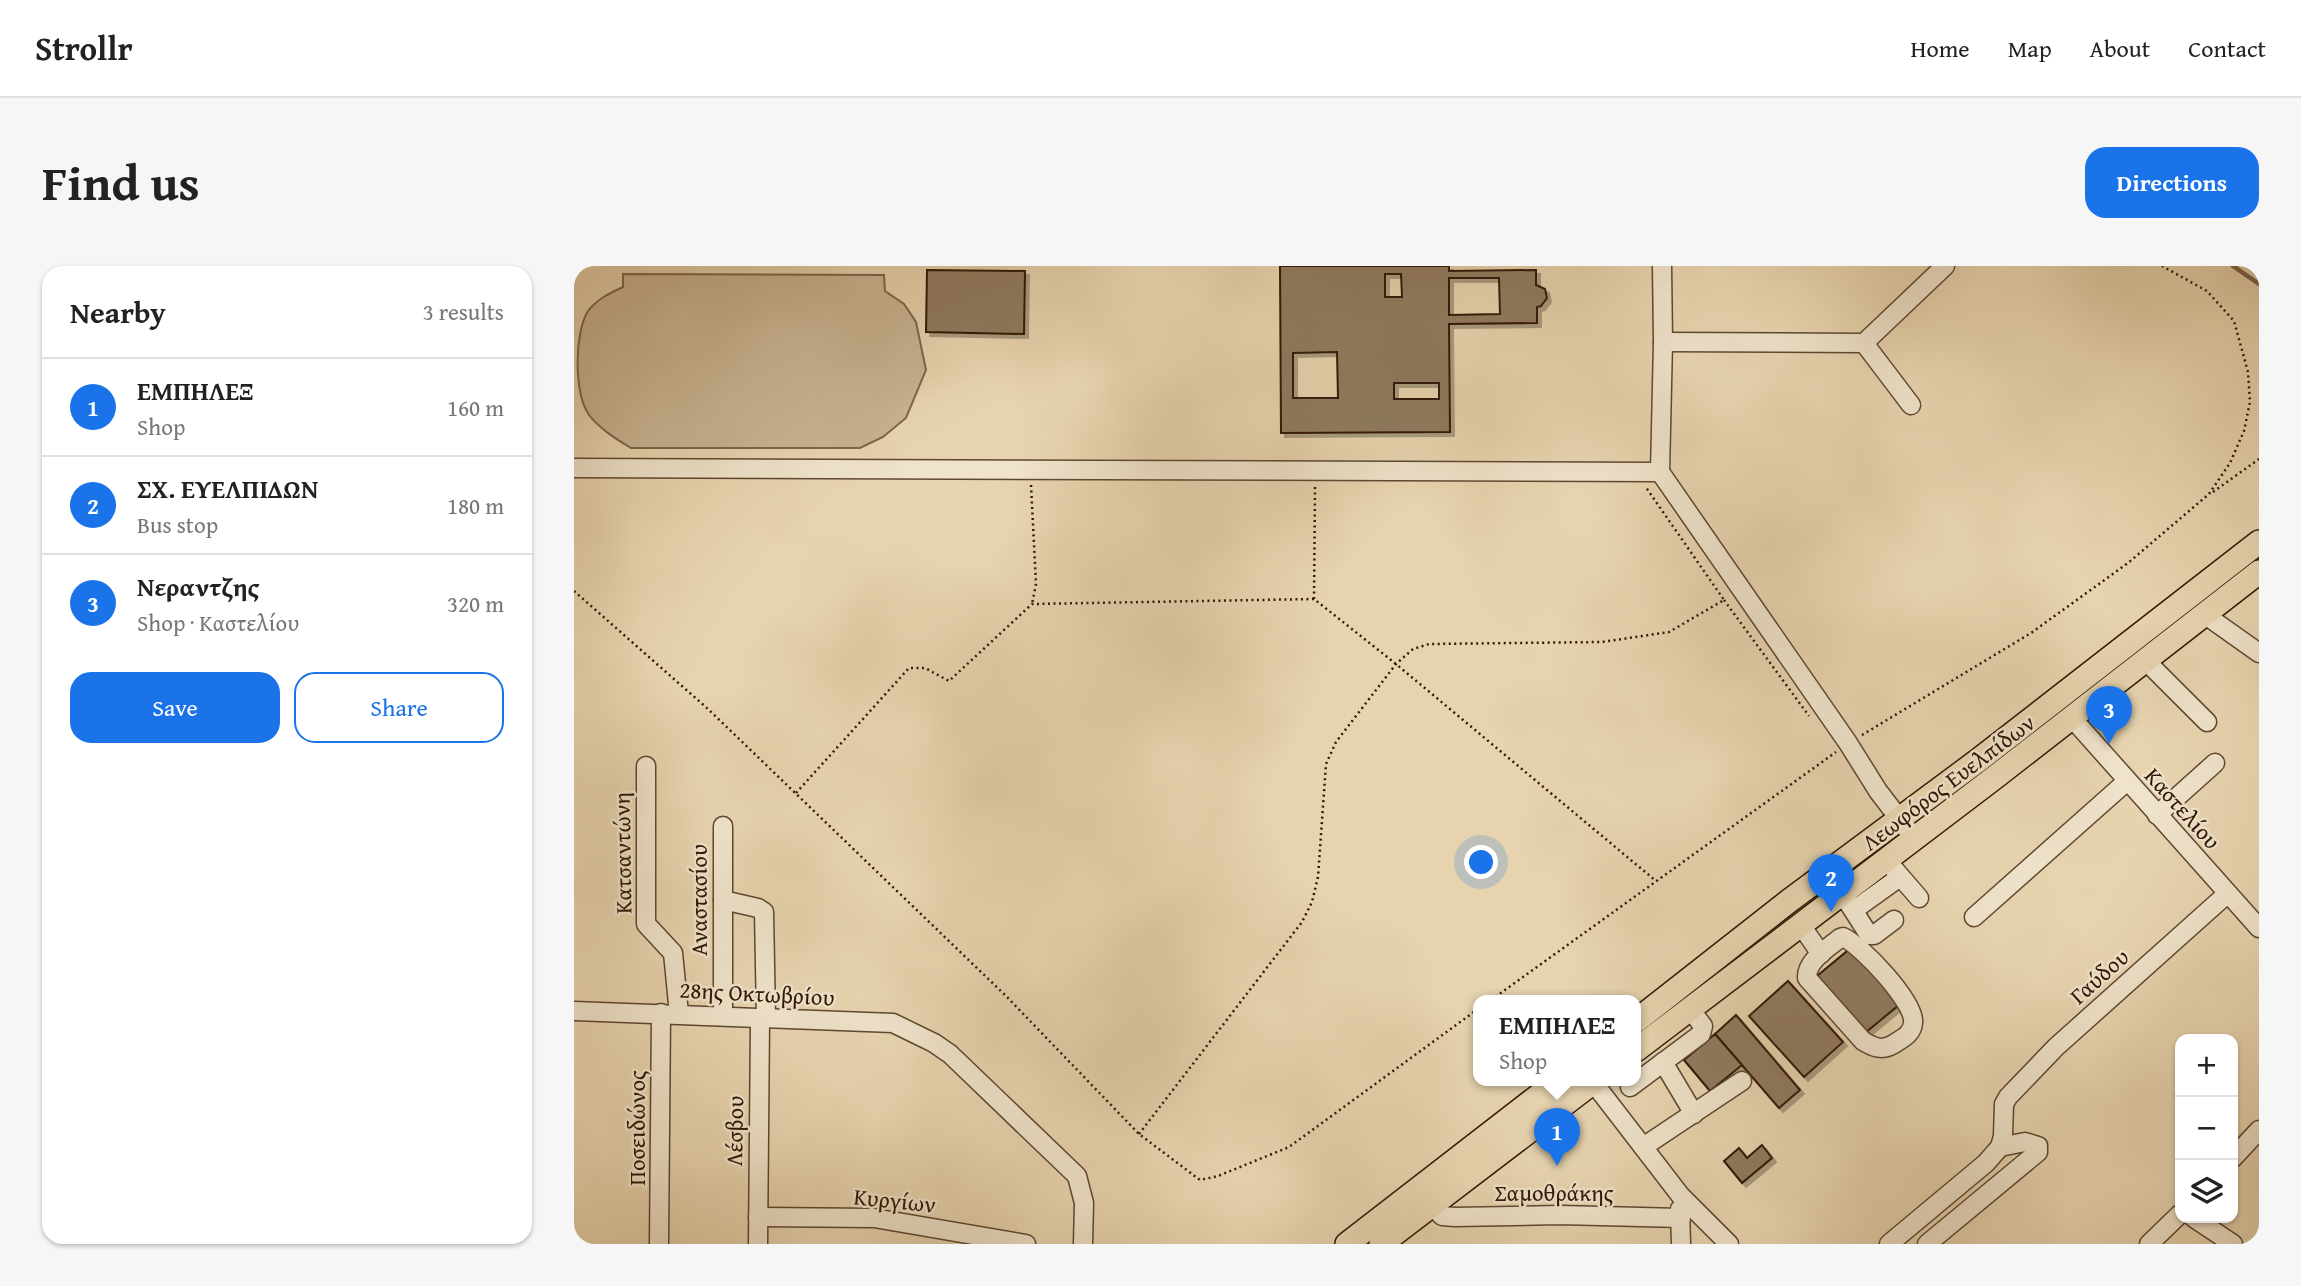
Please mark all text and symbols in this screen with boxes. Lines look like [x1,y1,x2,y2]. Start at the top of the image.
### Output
text: Strollr [35,24,133,72]
text: Home [1911,31,1970,66]
text: Map [2008,31,2052,66]
text: About [2090,31,2150,66]
text: Contact [2188,31,2266,66]
text: Find us [42,146,200,218]
button: Directions [2085,147,2259,218]
text: Nearby [70,290,166,334]
text: 3 results [423,295,504,328]
text: ΕΜΠΗΛΕΞ [137,371,253,410]
text: 1 [87,391,99,424]
text: 160 m [447,391,504,424]
text: Shop [137,410,185,443]
text: ΣΧ. ΕΥΕΛΠΙΔΩΝ [137,469,318,508]
text: 2 [87,489,99,522]
text: 180 m [447,489,504,522]
text: Bus stop [137,508,218,541]
text: Νεραντζης [137,567,260,606]
text: 3 [87,587,99,620]
text: 320 m [447,587,504,620]
text: Shop · Καστελίου [137,606,299,639]
button: Save [70,672,280,743]
button: Share [294,672,504,743]
pin: 3 [2086,686,2132,744]
street label: Λεωφόρος Ευελπίδων [1854,706,2042,858]
street label: Καστελίου [2137,760,2229,856]
street label: Κατσαντώνη [604,792,640,914]
street label: Αναστασίου [682,844,715,956]
your location [1464,845,1498,879]
pin: 2 [1808,854,1854,912]
street label: Γαύδου [2062,940,2136,1012]
street label: 28ης Οκτωβρίου [679,972,836,1014]
popup [1473,995,1641,1086]
text: ΕΜΠΗΛΕΞ [1499,1005,1615,1044]
map controls [2175,1034,2238,1223]
button: + [2175,1034,2238,1097]
text: Shop [1499,1044,1547,1077]
street label: Ποσειδώνος [620,1070,653,1186]
street label: Λέσβου [717,1095,751,1167]
button: − [2175,1097,2238,1160]
pin: 1 [1534,1108,1580,1166]
button: layers [2175,1160,2238,1223]
street label: Σαμοθράκης [1495,1176,1614,1209]
street label: Κυργίων [852,1179,938,1221]

